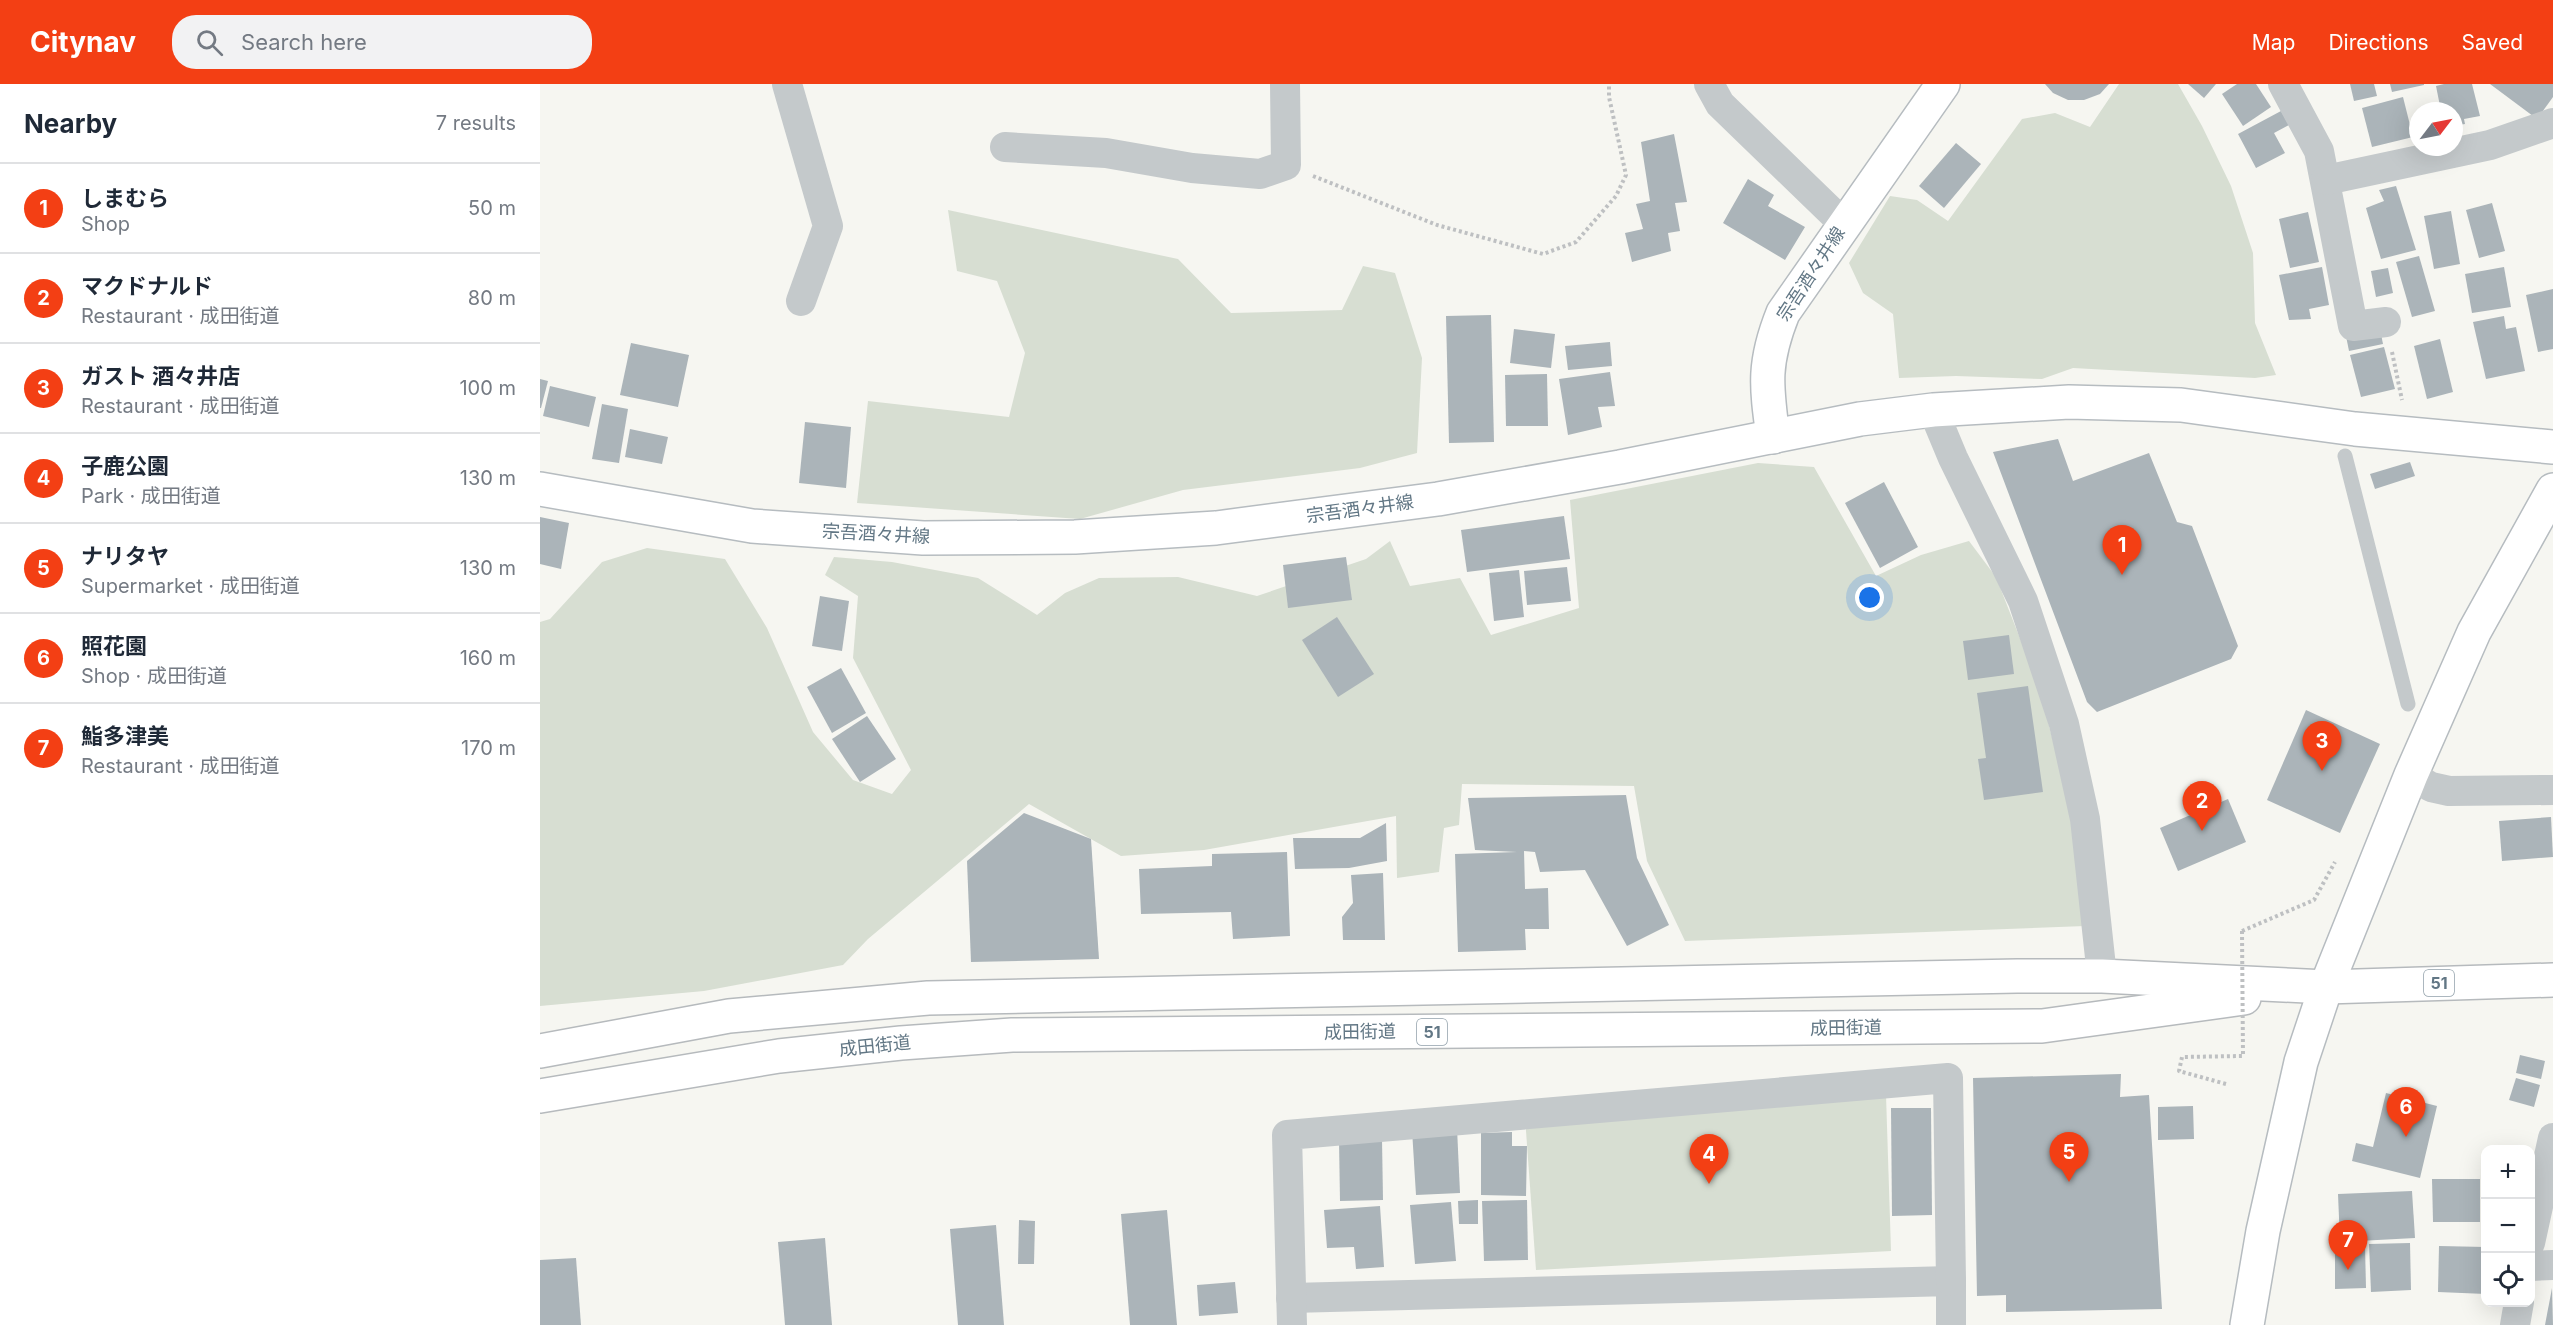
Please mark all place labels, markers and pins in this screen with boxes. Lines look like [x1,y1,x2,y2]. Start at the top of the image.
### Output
pin: 1 [2102,526,2142,575]
pin: 3 [2302,722,2342,771]
pin: 2 [2182,782,2222,831]
pin: 6 [2386,1088,2426,1137]
pin: 5 [2050,1132,2089,1182]
pin: 4 [1690,1134,1728,1184]
pin: 7 [2328,1220,2368,1270]

